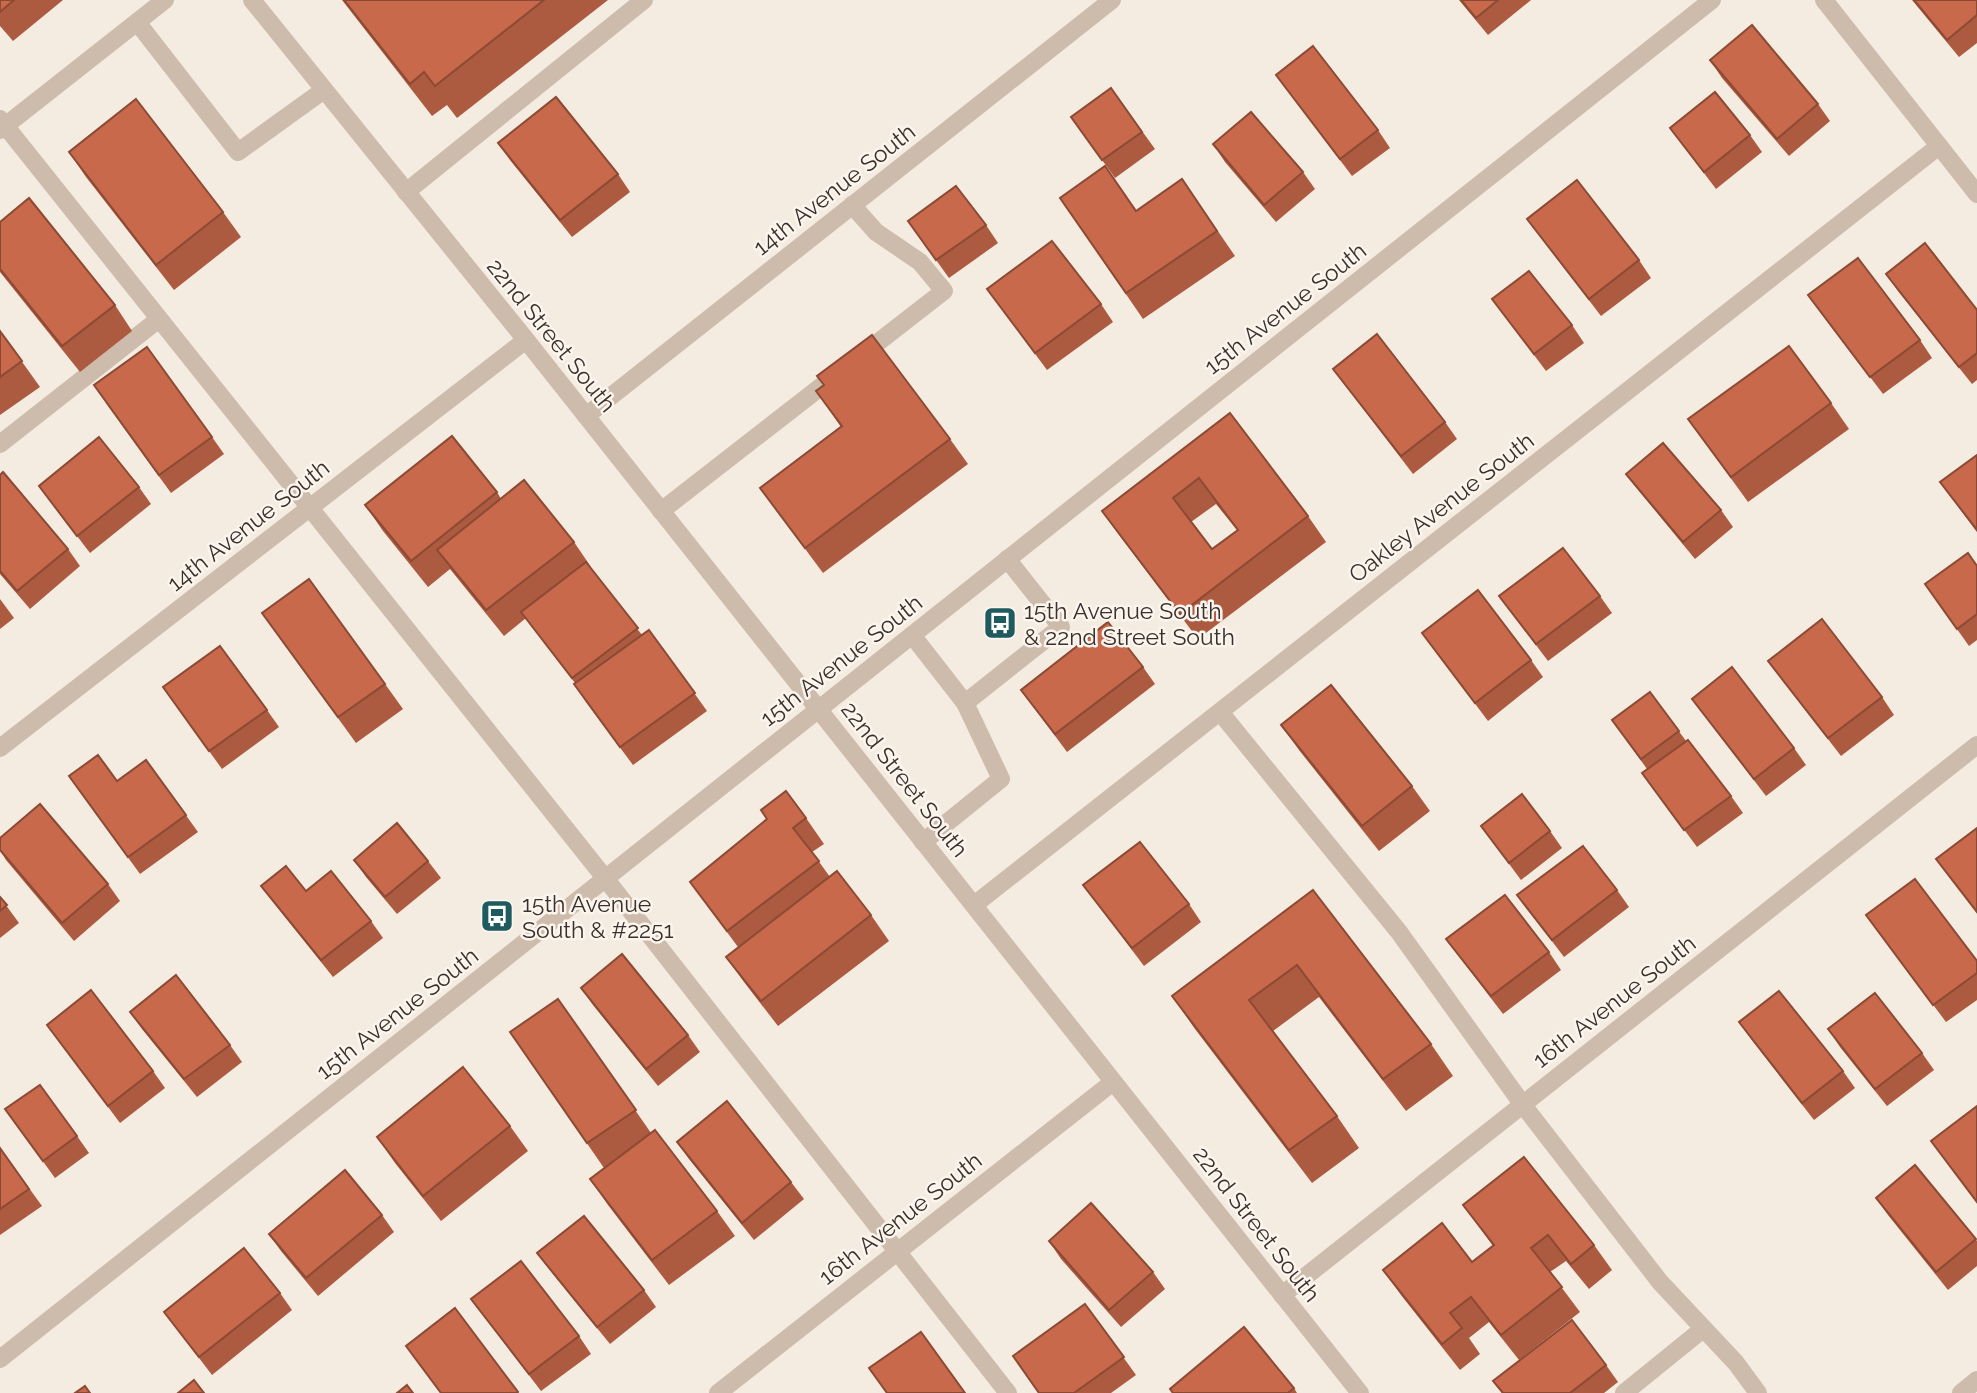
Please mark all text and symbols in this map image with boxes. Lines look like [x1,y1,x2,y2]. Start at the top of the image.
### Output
street label: 14th Avenue South [748,118,920,260]
street label: 15th Avenue South [1199,237,1371,379]
street label: 22nd Street South [482,253,622,417]
street label: Oakley Avenue South [1343,426,1539,588]
street label: 14th Avenue South [162,454,334,596]
street label: 15th Avenue South [755,589,927,731]
place label: 15th Avenue South & 22nd Street South [1024,597,1235,650]
bus stop icon: 15th Avenue South & 22nd Street South [981,604,1019,642]
street label: 22nd Street South [836,696,974,862]
place label: 15th Avenue South & #2251 [522,890,674,943]
bus stop icon: 15th Avenue South & #2251 [478,897,516,935]
street label: 16th Avenue South [1527,929,1701,1073]
street label: 15th Avenue South [311,942,483,1084]
street label: 22nd Street South [1188,1141,1326,1307]
street label: 16th Avenue South [813,1146,987,1290]

